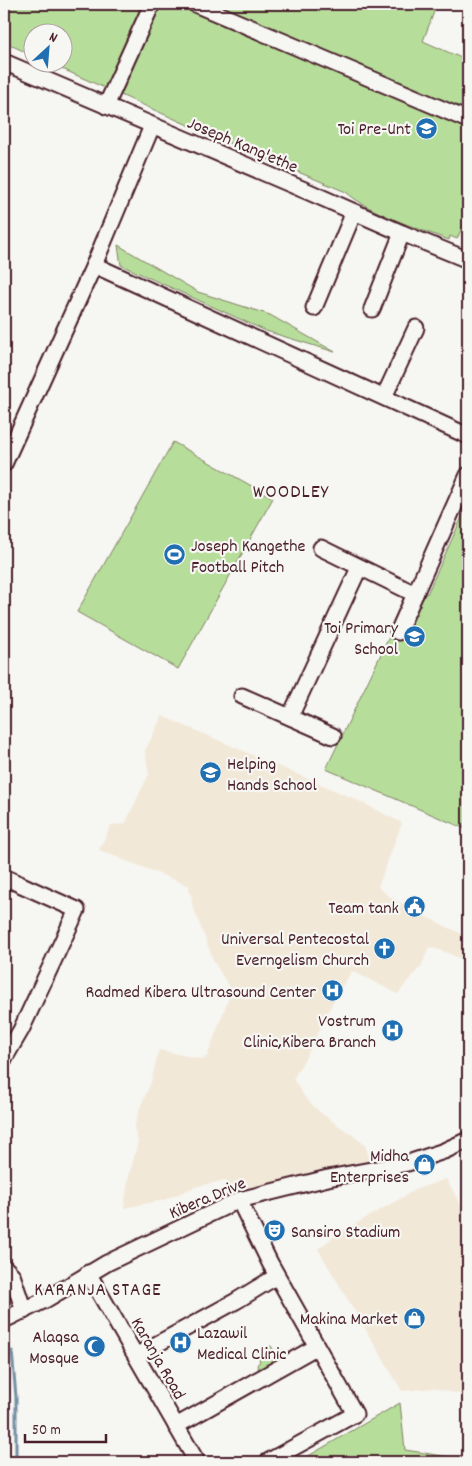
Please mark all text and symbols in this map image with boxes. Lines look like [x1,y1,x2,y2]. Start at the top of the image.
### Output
north arrow [22,22,72,72]
text: N [45,28,60,49]
street label: Joseph Kang'ethe [183,112,301,181]
school or university icon: Toi Pre-Unt [415,116,439,140]
place label: Toi Pre-Unt [337,118,411,143]
district label: WOODLEY [253,479,329,507]
place label: Joseph Kangethe Football Pitch [191,535,305,581]
sports icon: Joseph Kangethe Football Pitch [163,543,187,567]
place label: Toi Primary School [324,617,399,663]
school or university icon: Toi Primary School [402,625,426,649]
place label: Helping Hands School [227,753,318,799]
school or university icon: Helping Hands School [199,761,223,785]
public building icon: Team tank [403,895,427,919]
place label: Team tank [328,897,399,922]
place label: Universal Pentecostal Everngelism Church [221,928,370,974]
church icon: Universal Pentecostal Everngelism Church [373,936,397,960]
hospital icon: Radmed Kibera Ultrasound Center [320,979,344,1003]
place label: Radmed Kibera Ultrasound Center [86,981,316,1006]
place label: Vostrum Clinic,Kibera Branch [243,1010,376,1056]
hospital icon: Vostrum Clinic,Kibera Branch [380,1018,404,1042]
place label: Midha Enterprises [330,1145,410,1191]
shop icon: Midha Enterprises [413,1153,437,1177]
street label: Kibera Drive [166,1172,250,1227]
theatre icon: Sansiro Stadium [263,1219,287,1243]
place label: Sansiro Stadium [291,1221,400,1246]
district label: KARANJA STAGE [34,1278,162,1305]
shop icon: Makina Market [402,1306,426,1330]
place label: Makina Market [300,1308,398,1333]
street label: Karanja Road [123,1314,190,1405]
place label: Lazawil Medical Clinic [197,1322,287,1368]
place label: Alaqsa Mosque [29,1326,80,1372]
hospital icon: Lazawil Medical Clinic [169,1330,193,1354]
mosque icon: Alaqsa Mosque [83,1334,107,1358]
scale bar [25,1411,106,1443]
text: 50 m [32,1420,61,1442]

